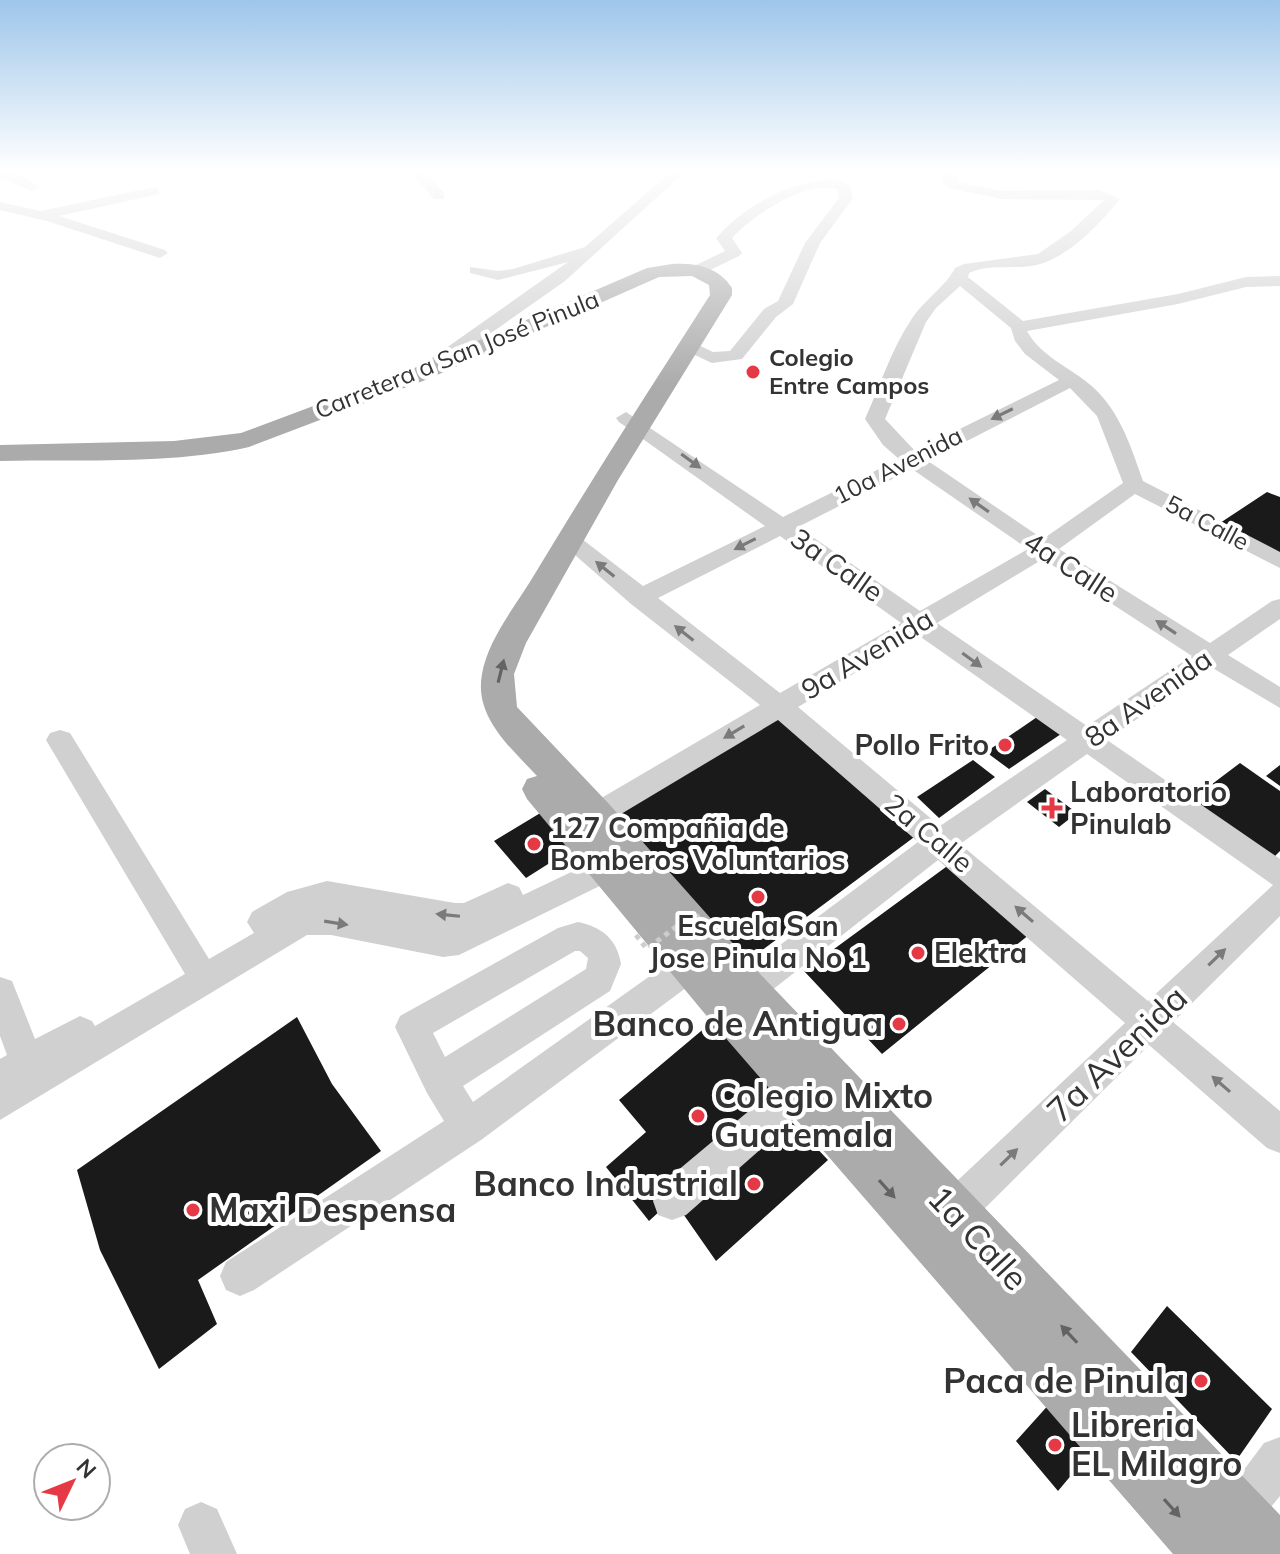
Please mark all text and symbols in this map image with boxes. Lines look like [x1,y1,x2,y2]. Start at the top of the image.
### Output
street label: Carretera a San José Pinula [310,283,603,425]
place label: Colegio Entre Campos [769,342,929,400]
marker: Colegio Entre Campos [744,363,762,381]
one-way arrow [990,407,1013,421]
street label: 10a Avenida [828,420,967,510]
one-way arrow [680,453,701,468]
street label: 5a Calle [1161,488,1254,556]
one-way arrow [968,498,989,513]
street label: 3a Calle [784,520,890,609]
street label: 4a Calle [1018,523,1125,610]
one-way arrow [733,537,756,551]
one-way arrow [595,561,615,578]
street label: 9a Avenida [795,601,939,707]
one-way arrow [1156,620,1177,635]
one-way arrow [674,625,695,641]
street label: 8a Avenida [1077,641,1218,754]
one-way arrow [961,651,982,667]
one-way arrow [495,658,507,683]
one-way arrow [723,725,745,739]
place label: Pollo Frito [855,727,989,762]
marker: Pollo Frito [996,736,1014,754]
place label: Laboratorio Pinulab [1070,774,1227,841]
street label: 2a Calle [878,785,981,880]
marker: Laboratorio Pinulab [1041,797,1063,819]
place label: 127 Compañia de Bomberos Voluntarios [550,810,846,877]
marker: 127 Compañia de Bomberos Voluntarios [525,835,543,853]
marker: Escuela San Jose Pinula No 1 [749,888,767,906]
one-way arrow [1014,906,1034,923]
one-way arrow [435,908,460,921]
place label: Escuela San Jose Pinula No 1 [649,908,867,975]
one-way arrow [324,917,349,929]
place label: Elektra [934,935,1027,970]
marker: Elektra [909,944,927,962]
one-way arrow [1207,949,1226,967]
street label: 7a Avenida [1037,976,1196,1131]
place label: Banco de Antigua [592,1002,883,1045]
marker: Banco de Antigua [890,1015,908,1033]
place label: Colegio Mixto Guatemala [714,1074,933,1156]
one-way arrow [1211,1076,1231,1093]
marker: Colegio Mixto Guatemala [689,1107,707,1125]
one-way arrow [999,1149,1018,1167]
place label: Banco Industrial [473,1162,738,1205]
marker: Banco Industrial [745,1175,763,1193]
street label: 1a Calle [919,1176,1038,1299]
one-way arrow [878,1179,896,1198]
place label: Maxi Despensa [209,1188,456,1231]
marker: Maxi Despensa [184,1201,202,1219]
one-way arrow [1060,1325,1078,1344]
place label: Paca de Pinula [943,1359,1185,1402]
marker: Paca de Pinula [1192,1372,1210,1390]
place label: Libreria EL Milagro [1071,1403,1242,1485]
marker: Libreria EL Milagro [1046,1436,1064,1454]
north arrow [32,1442,112,1522]
text: N [71,1453,103,1484]
one-way arrow [1163,1498,1180,1518]

